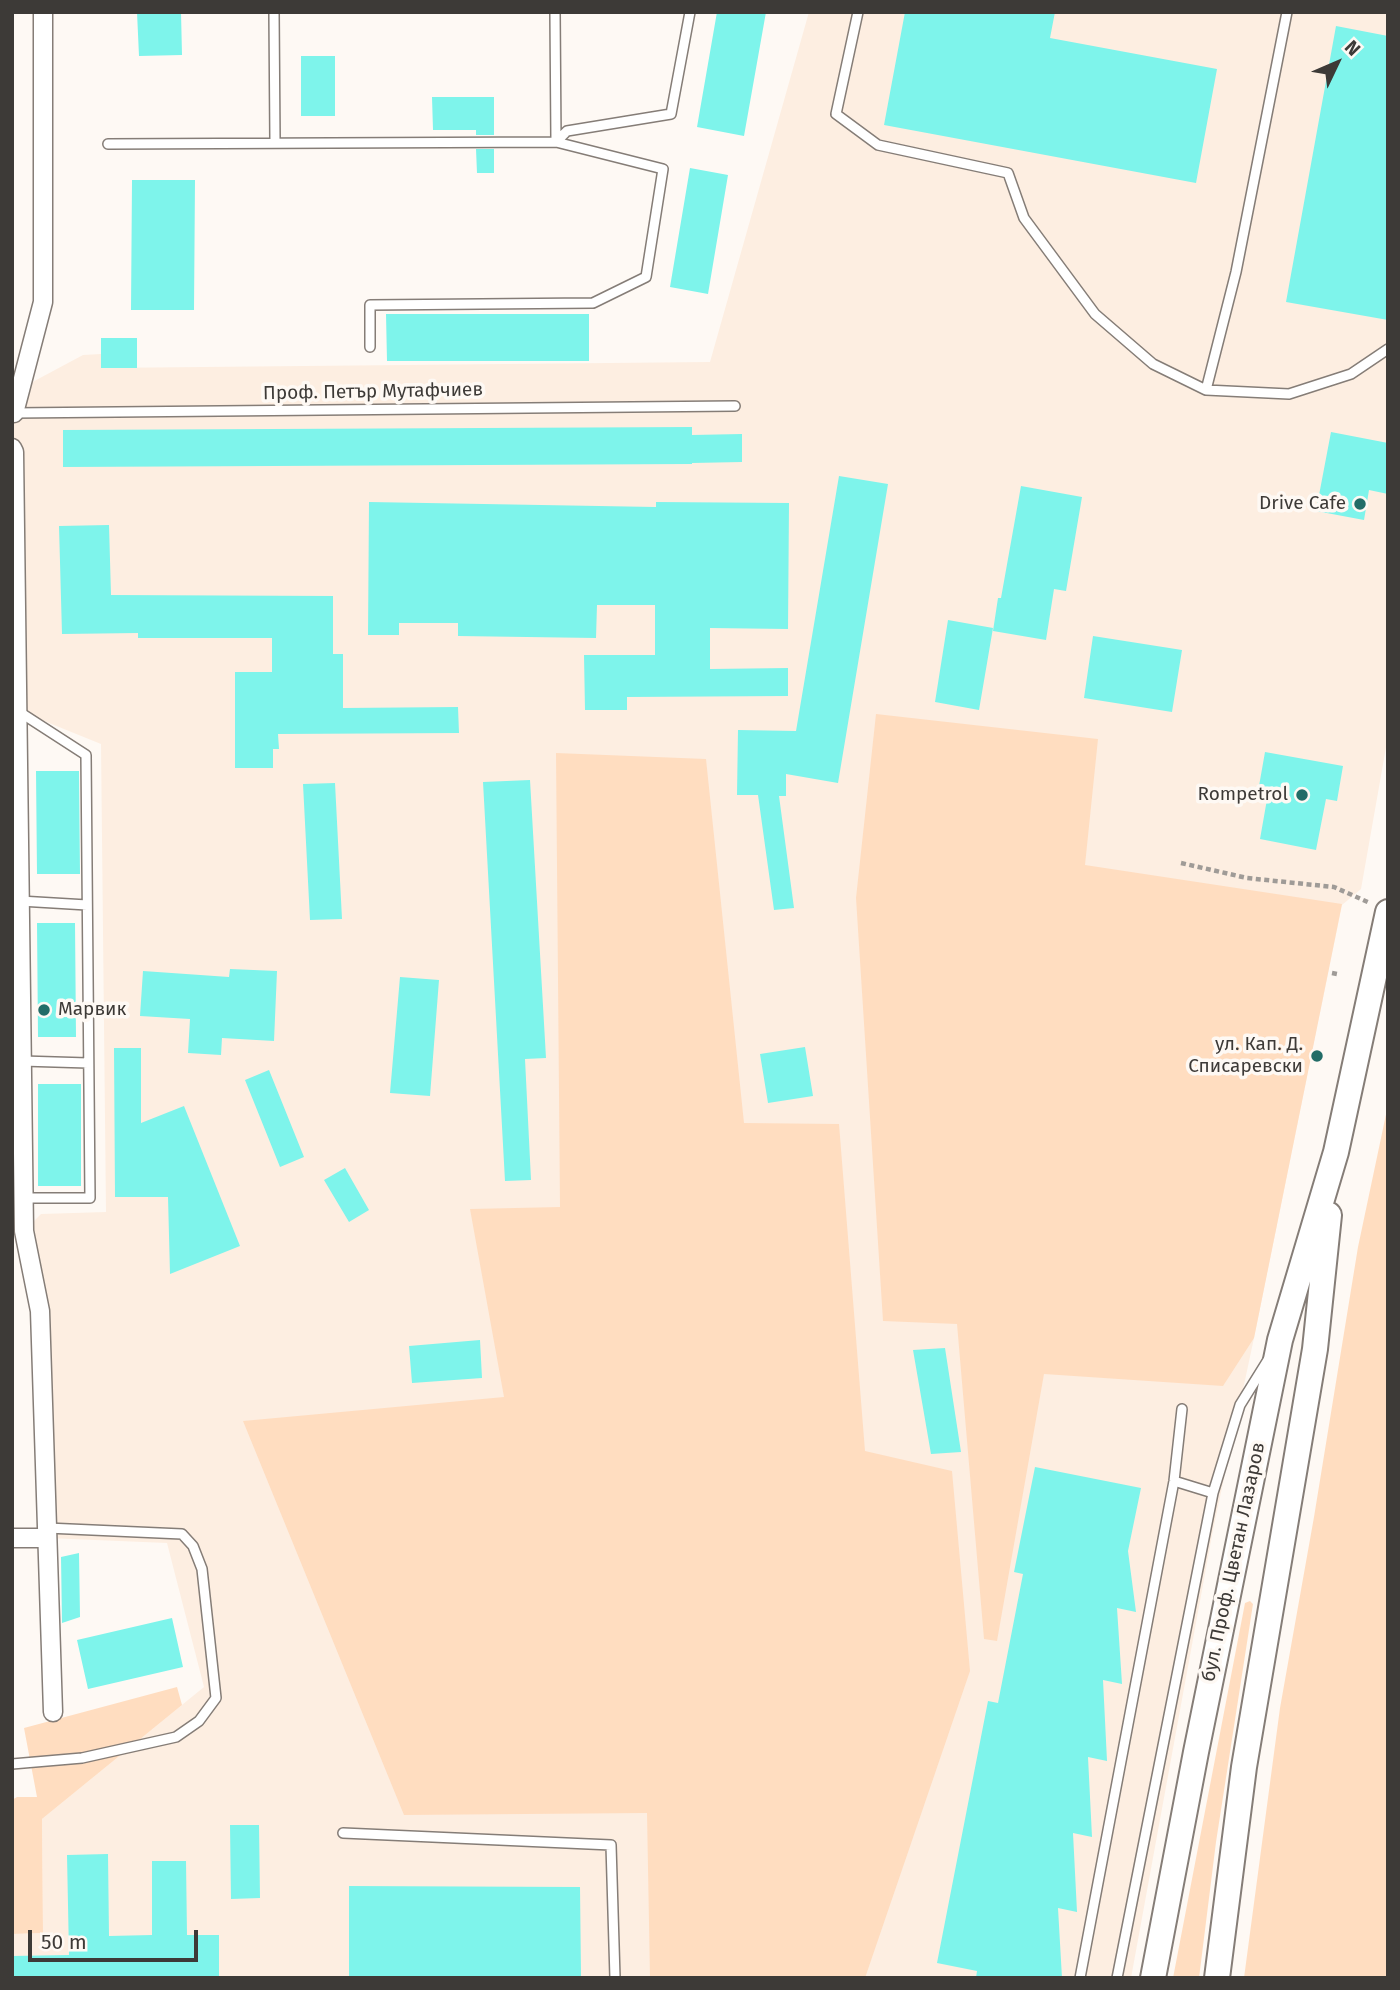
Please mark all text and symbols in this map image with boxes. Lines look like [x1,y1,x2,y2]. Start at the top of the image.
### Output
north arrow [1302,28,1372,98]
text: N [1340,36,1365,61]
street label: Проф. Петър Мутафчиев [263,379,483,405]
place label: Drive Cafe [1259,493,1346,515]
marker: Drive Cafe [1352,496,1368,512]
place label: Rompetrol [1197,784,1288,806]
marker: Rompetrol [1294,787,1310,803]
place label: Марвик [58,999,126,1021]
marker: Марвик [36,1002,52,1018]
place label: ул. Кап. Д. Списаревски [1188,1034,1303,1078]
marker: ул. Кап. Д. Списаревски [1309,1048,1325,1064]
street label: бул. Проф. Цветан Лазаров [1197,1440,1271,1684]
scale bar [32,1916,201,1960]
text: 50 m [41,1929,87,1955]

